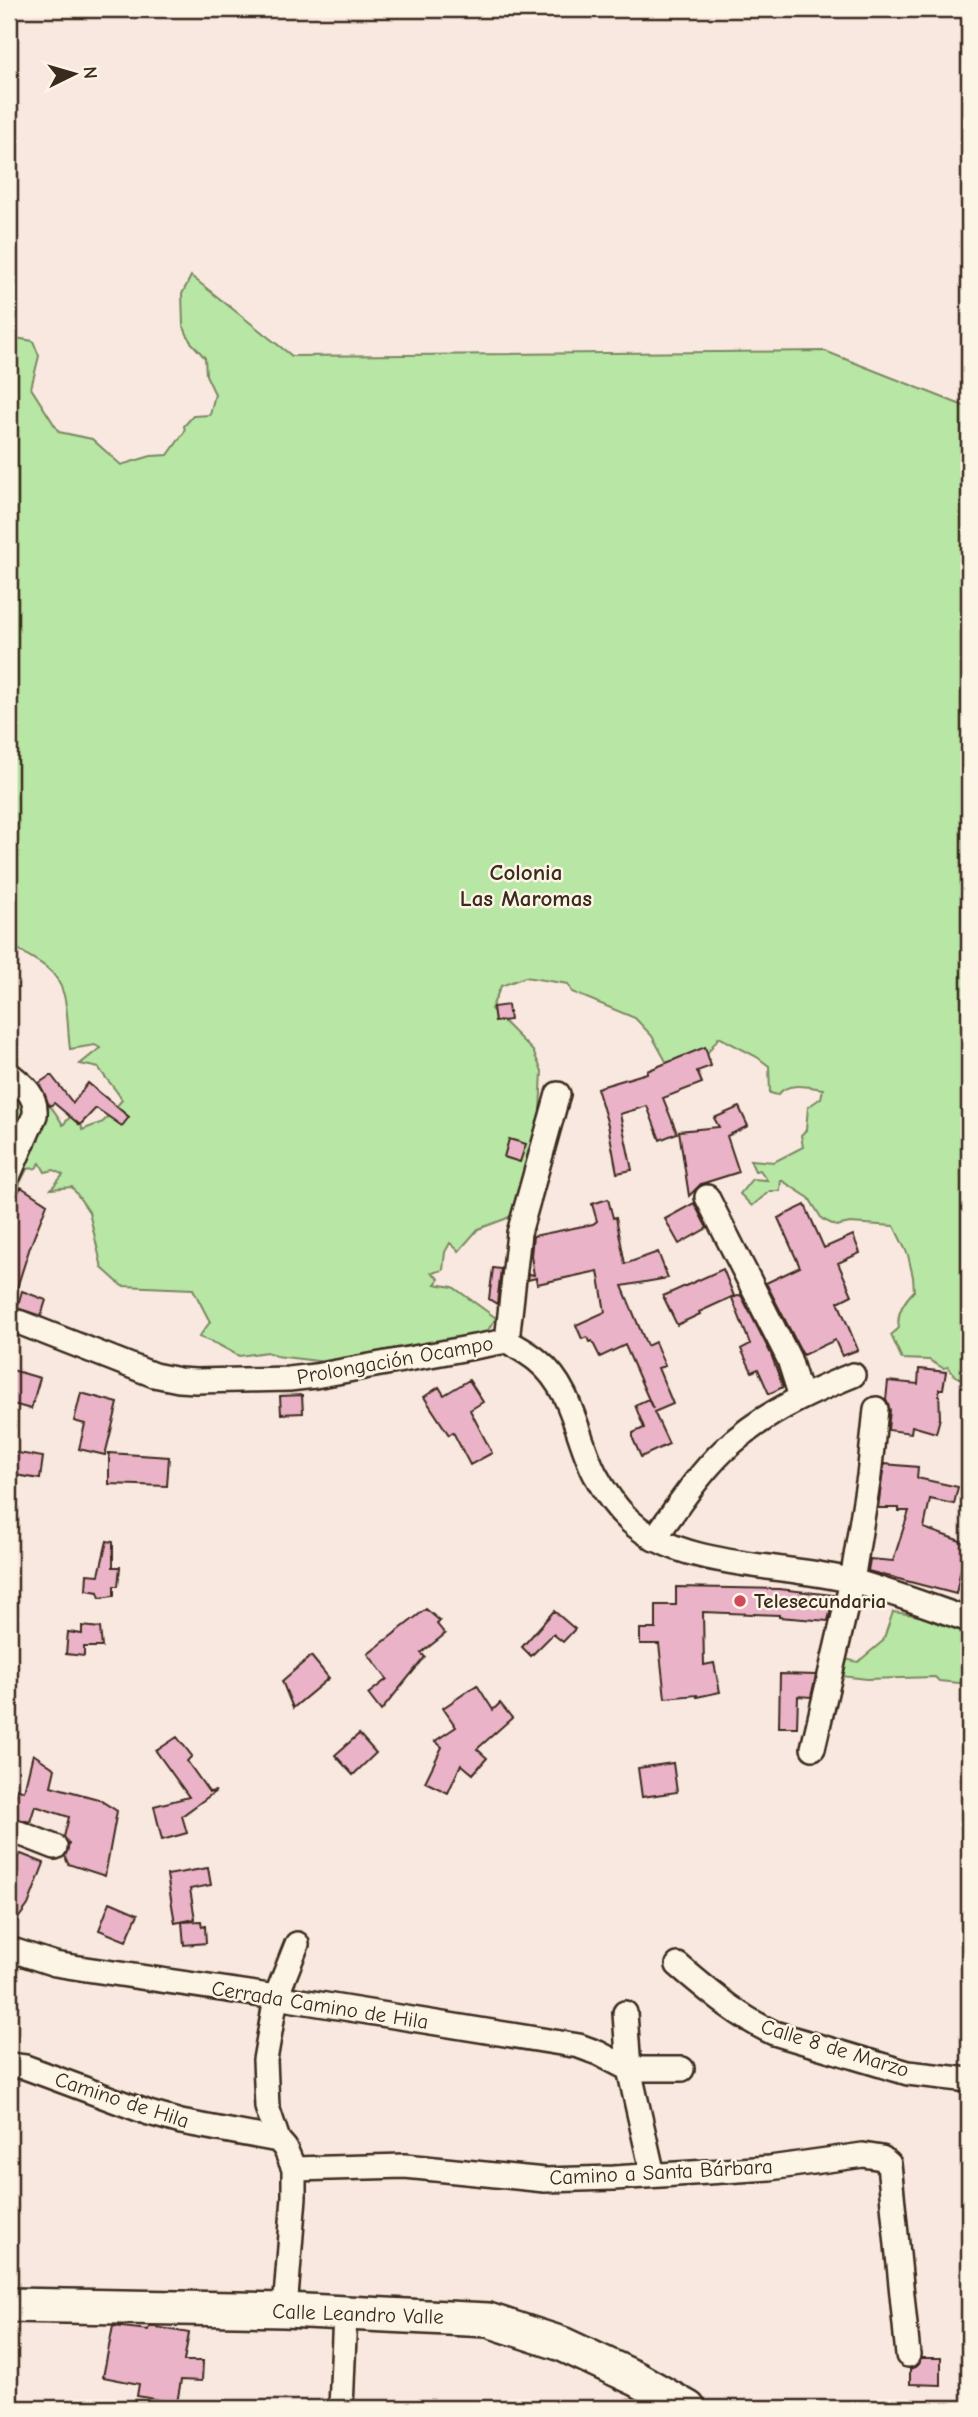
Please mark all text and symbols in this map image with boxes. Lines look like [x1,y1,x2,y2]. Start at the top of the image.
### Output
north arrow [38,38,108,108]
text: N [78,65,101,80]
district label: Colonia Las Maromas [460,859,592,912]
street label: Prolongación Ocampo [295,1331,495,1389]
place label: Telesecundaria [754,1589,886,1613]
marker: Telesecundaria [732,1593,748,1609]
street label: Cerrada Camino de Hila [210,1976,430,2034]
street label: Calle 8 de Marzo [758,2014,912,2082]
street label: Camino de Hila [52,2067,192,2133]
street label: Camino a Santa Bárbara [549,2154,773,2190]
street label: Calle Leandro Valle [272,2299,444,2329]

